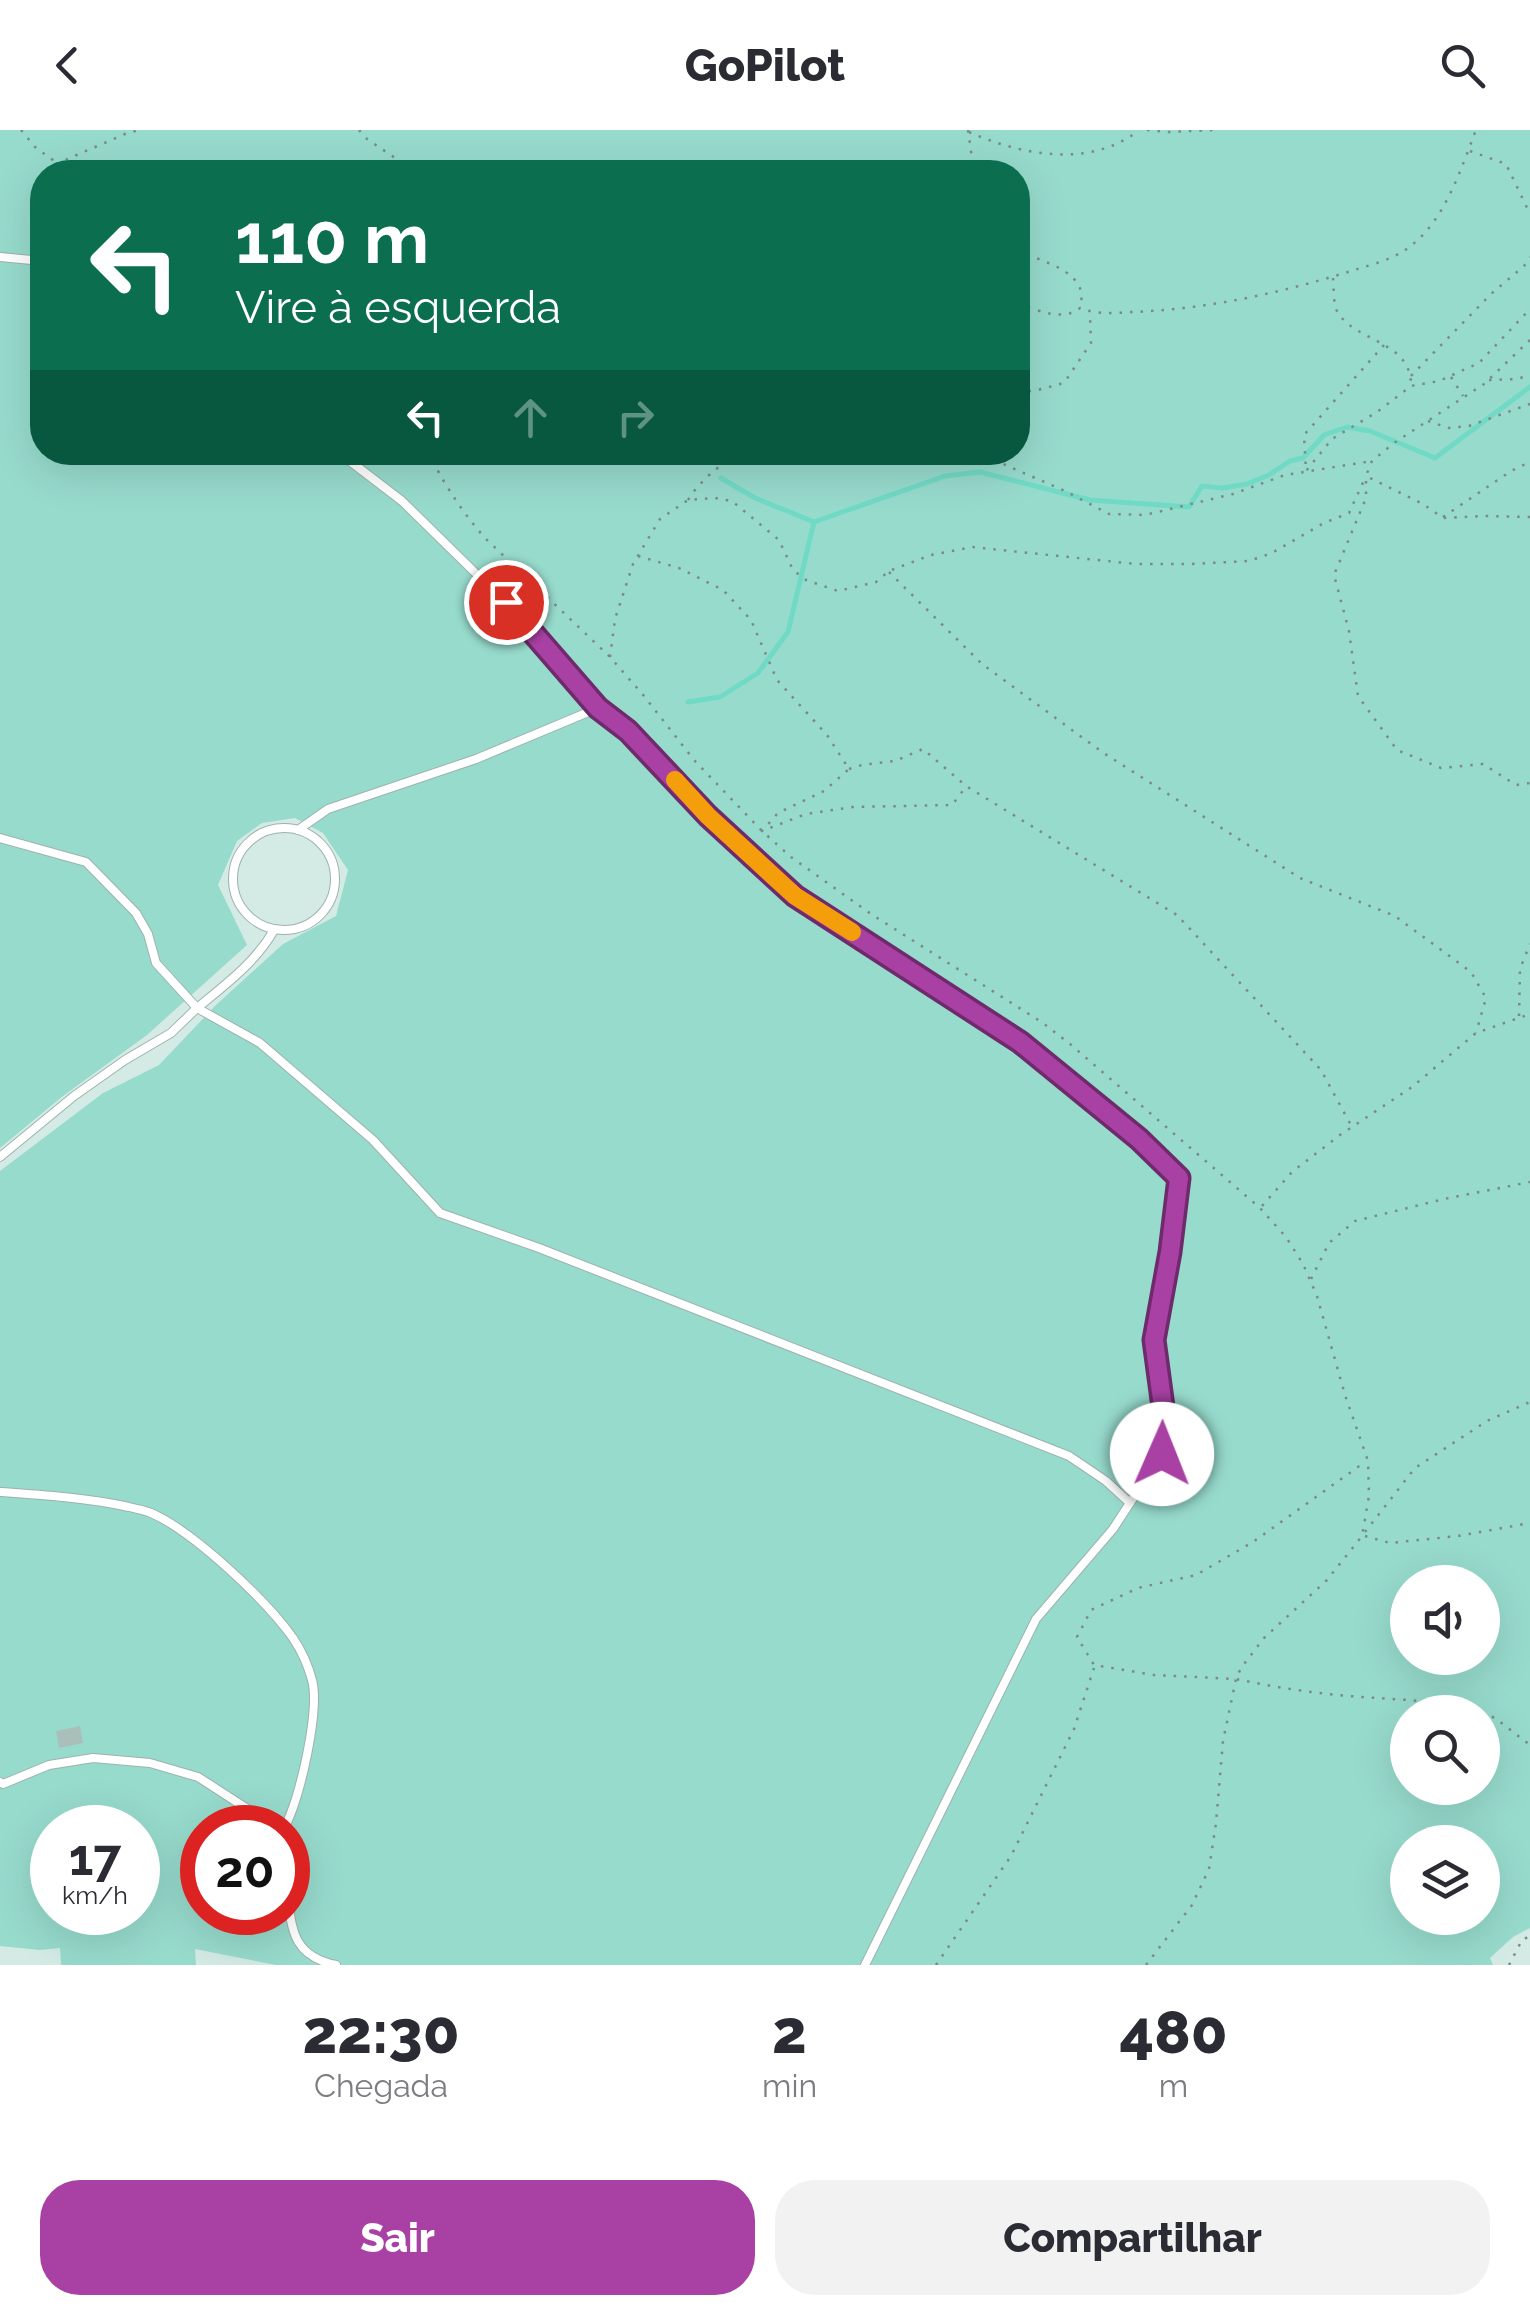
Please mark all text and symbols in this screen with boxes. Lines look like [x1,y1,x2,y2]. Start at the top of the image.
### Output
icon: back [40,38,95,93]
icon: search [1435,38,1490,93]
text: GoPilot [685,39,845,92]
text: 110 m [235,197,429,279]
icon: left [70,200,200,330]
text: Vire à esquerda [235,281,561,334]
icon: left [398,390,453,445]
icon: ahead [503,390,558,445]
icon: right [608,390,663,445]
pin [464,560,549,645]
icon: arrive [479,575,534,630]
position arrow [1110,1402,1214,1506]
map controls [1390,1565,1500,1935]
button: sound [1390,1565,1500,1675]
button: search [1390,1695,1500,1805]
speed limit sign: 20 [180,1805,310,1935]
button: layers [1390,1825,1500,1935]
text: 17 [69,1828,121,1887]
text: km/h [62,1880,128,1910]
text: 22:30 [302,1997,460,2067]
text: 2 [772,1997,807,2067]
text: 480 [1120,1997,1227,2067]
text: Chegada [314,2067,448,2104]
text: min [762,2067,817,2104]
text: m [1159,2067,1188,2104]
button: Sair [40,2180,755,2295]
button: Compartilhar [775,2180,1490,2295]

